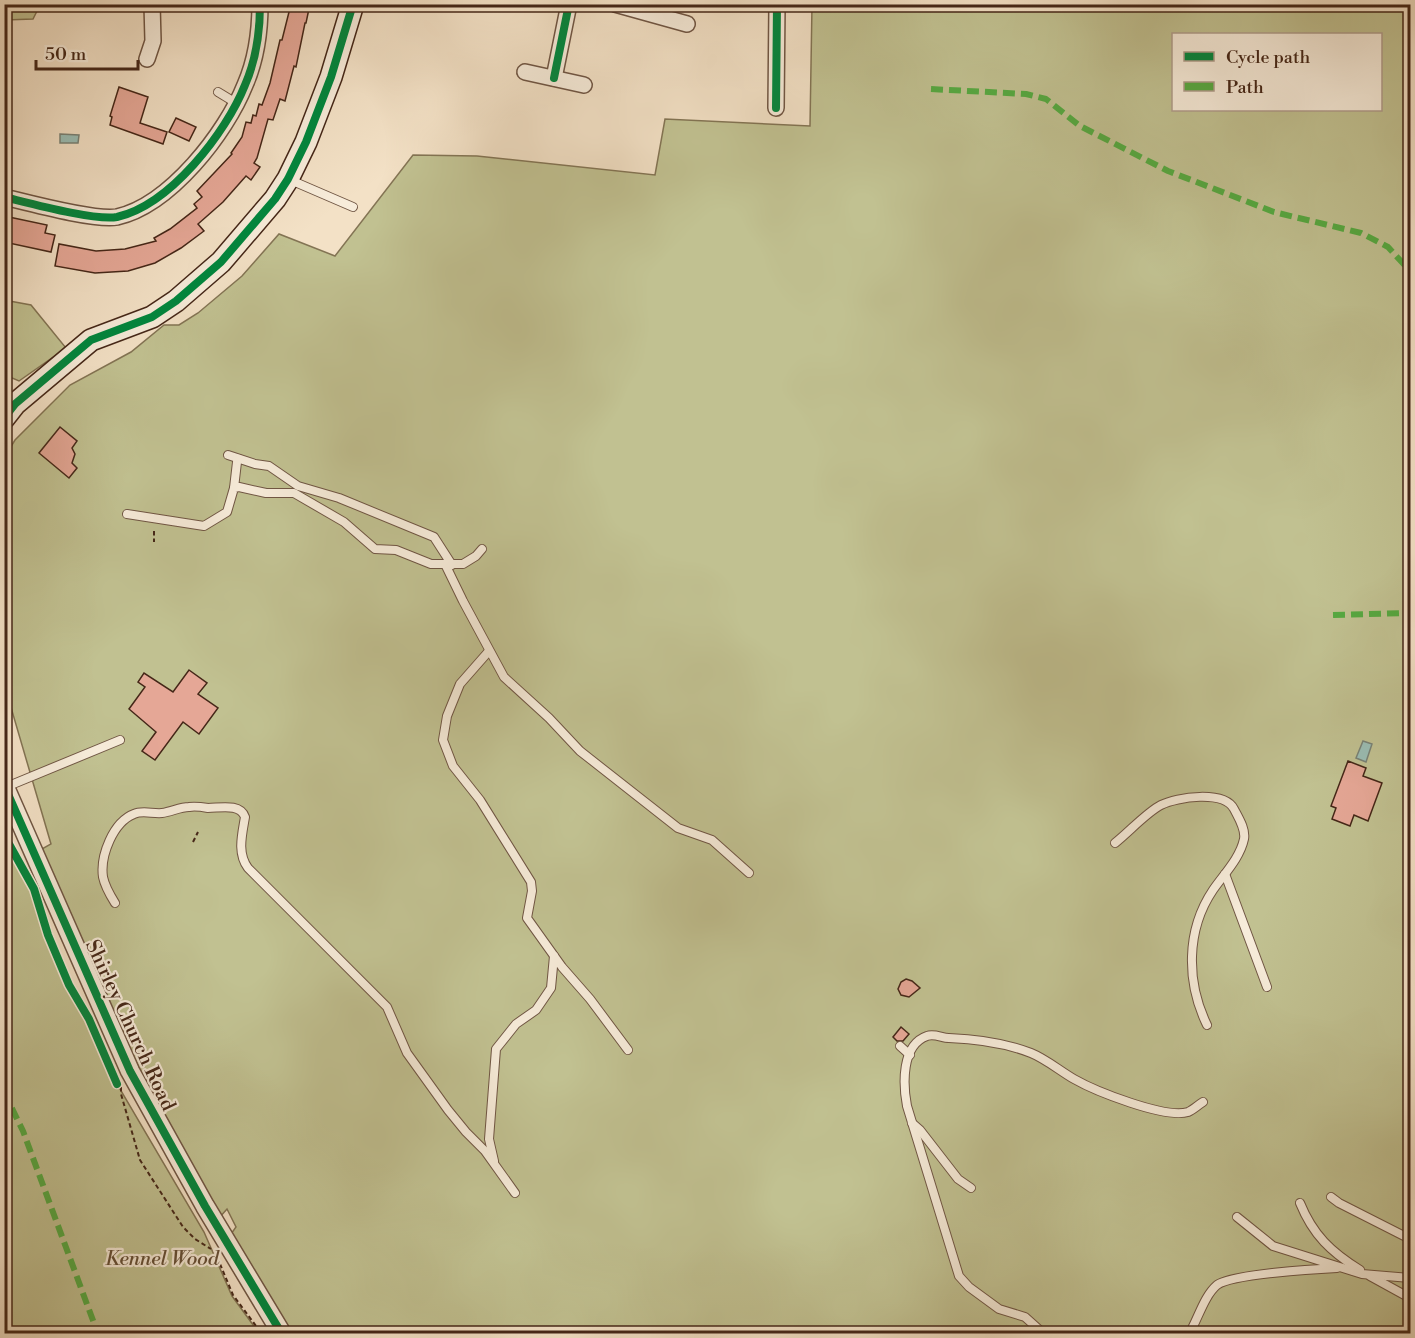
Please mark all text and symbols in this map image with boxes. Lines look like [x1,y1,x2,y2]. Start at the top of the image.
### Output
scale bar [36,33,138,71]
legend [1172,33,1382,111]
text: 50 m [45,43,87,66]
text: Cycle path [1226,46,1310,69]
text: Path [1226,76,1264,99]
street label: Shirley Church Road [79,936,181,1116]
park label: Kennel Wood [105,1247,220,1272]

